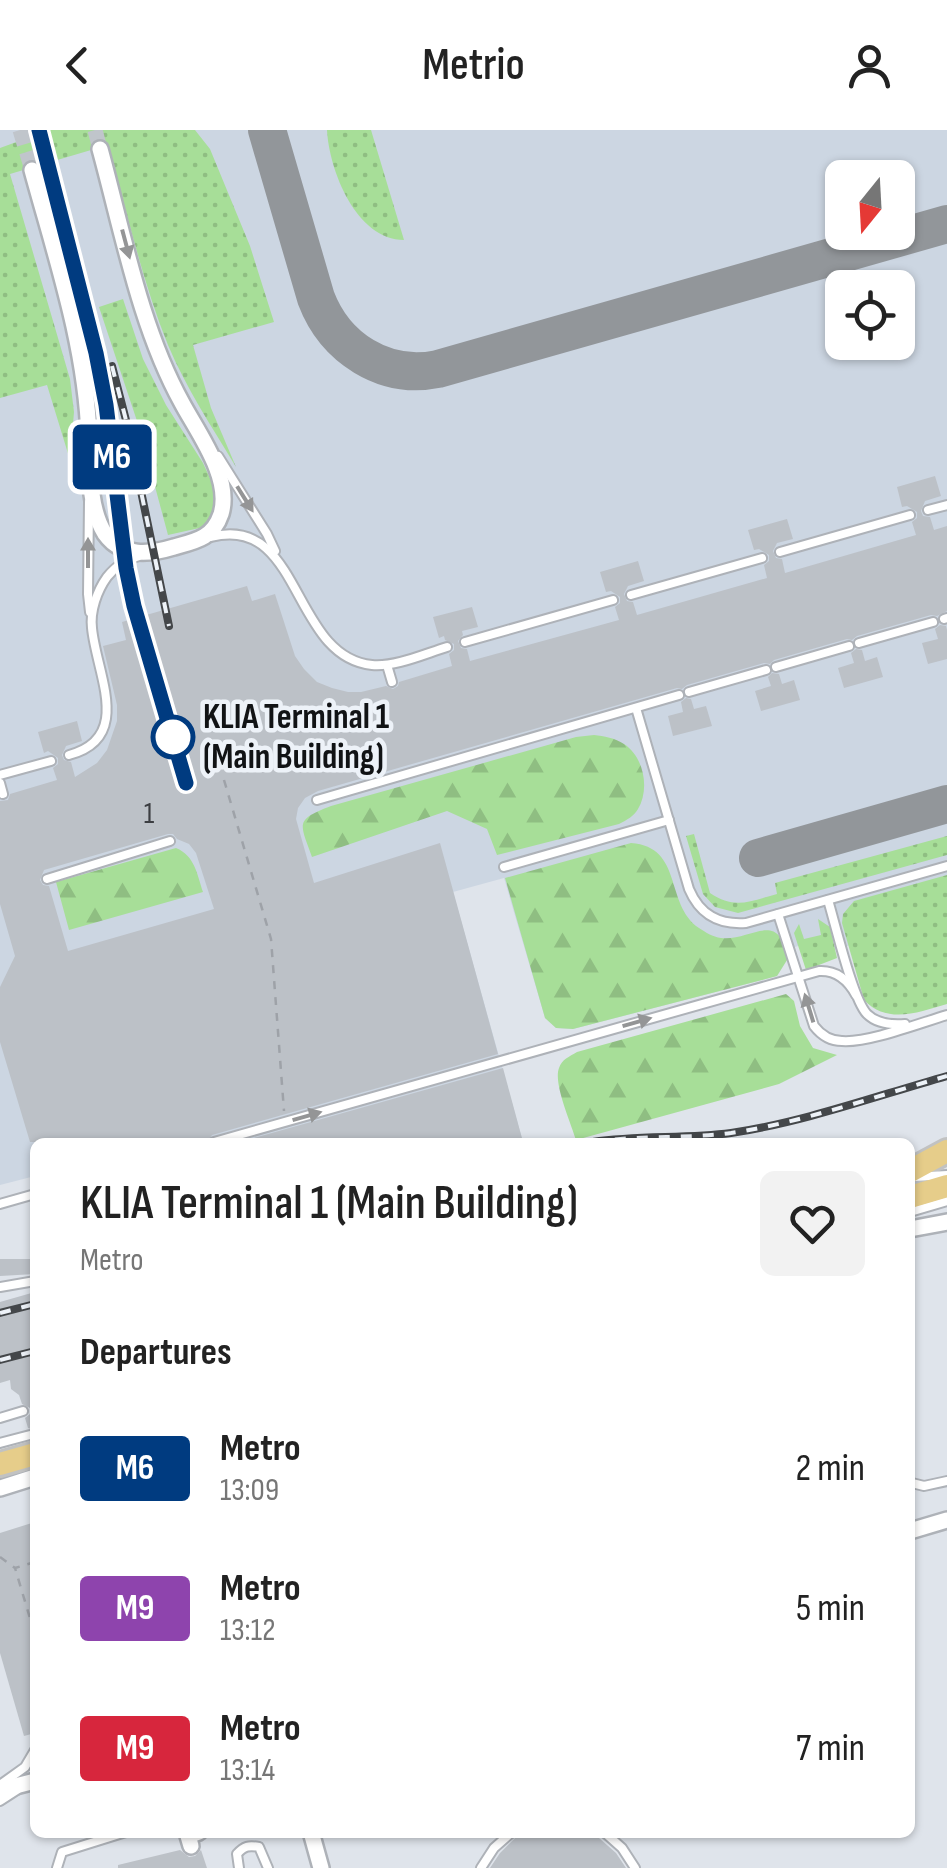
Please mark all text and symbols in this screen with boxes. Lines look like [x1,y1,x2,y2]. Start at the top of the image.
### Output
icon: back [50,38,105,93]
text: Metrio [422,38,525,93]
icon: person [842,38,897,93]
north arrow [825,160,915,250]
map controls [825,160,915,360]
one-way arrow [119,229,134,259]
button: locate [825,270,915,360]
line badge: M6 [67,424,157,490]
text: M6 [93,436,131,479]
one-way arrow [236,485,253,513]
one-way arrow [80,537,96,569]
place label: KLIA Terminal 1 (Main Building) [203,696,389,779]
marker: KLIA Terminal 1 (Main Building) [152,716,194,758]
house number: 1 [144,796,155,832]
one-way arrow [800,992,815,1022]
one-way arrow [622,1014,653,1029]
one-way arrow [292,1107,323,1123]
button: heart [760,1171,865,1276]
text: KLIA Terminal 1 (Main Building) [80,1175,578,1232]
text: Metro [80,1241,144,1280]
text: Departures [80,1330,232,1375]
text: Metro [220,1426,301,1471]
text: 2 min [796,1446,865,1491]
text: M6 [116,1447,154,1490]
text: 13:09 [220,1471,279,1510]
text: Metro [220,1566,301,1611]
text: 5 min [796,1586,865,1631]
text: M9 [116,1587,154,1630]
text: 13:12 [220,1611,275,1650]
text: Metro [220,1706,301,1751]
text: 7 min [796,1726,865,1771]
text: M9 [116,1727,154,1770]
text: 13:14 [220,1751,275,1790]

